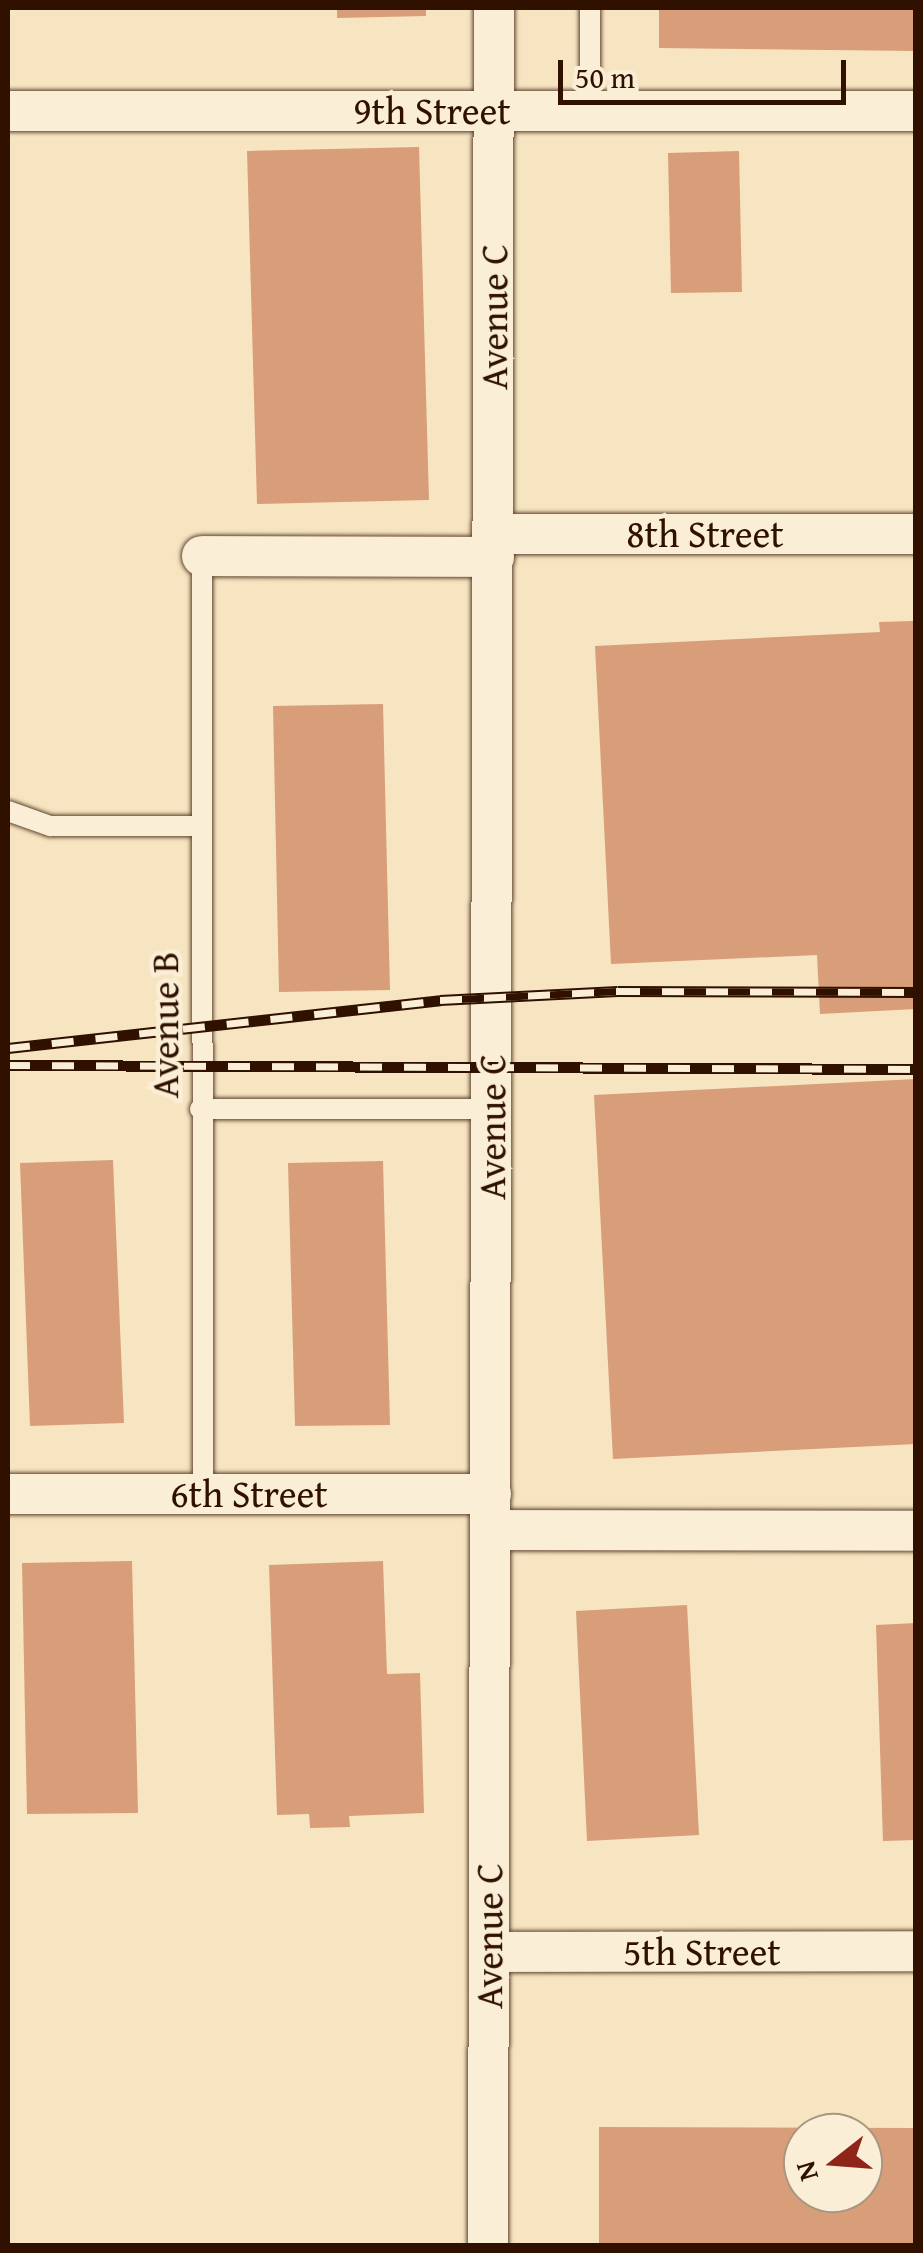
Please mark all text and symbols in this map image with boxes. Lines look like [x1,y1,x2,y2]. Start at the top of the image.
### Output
scale bar [563,40,850,102]
text: 50 m [575,55,635,99]
street label: 9th Street [353,88,511,134]
street label: Avenue C [471,244,517,390]
street label: 8th Street [626,511,784,557]
street label: Avenue B [142,952,188,1098]
street label: Avenue C [469,1054,515,1200]
street label: 6th Street [170,1471,328,1517]
street label: Avenue C [466,1863,512,2009]
street label: 5th Street [623,1929,781,1975]
north arrow [783,2113,883,2213]
text: N [783,2156,828,2186]

